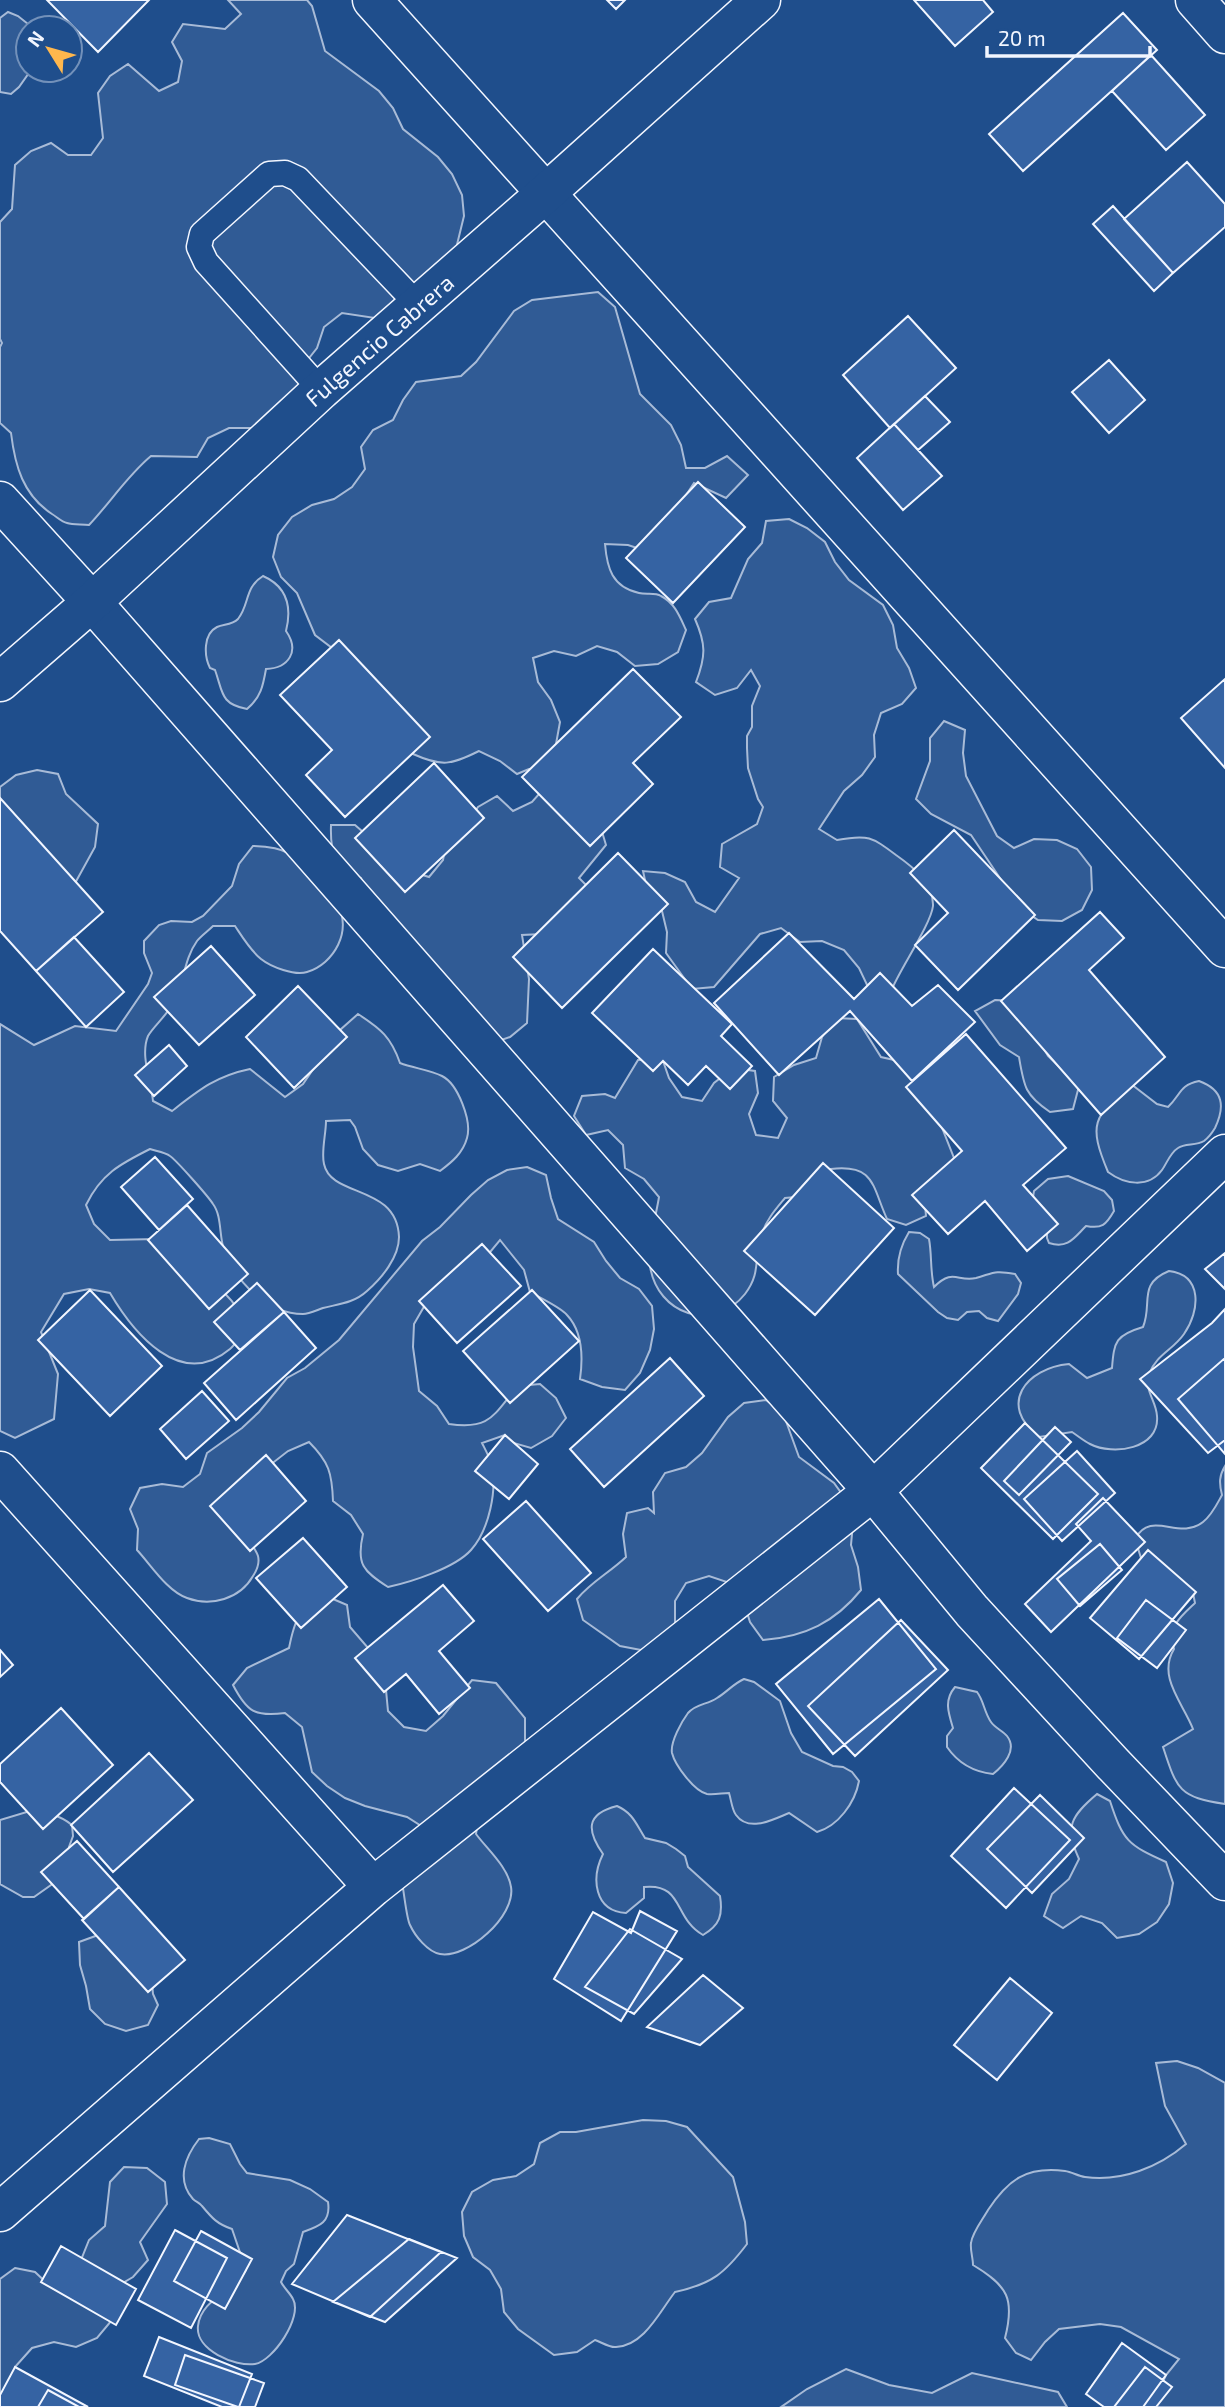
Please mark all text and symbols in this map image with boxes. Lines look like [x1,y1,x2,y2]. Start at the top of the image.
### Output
north arrow [14,14,84,84]
scale bar [987,14,1150,58]
text: 20 m [998,25,1046,50]
text: N [22,26,48,51]
street label: Fulgencio Cabrera [299,268,459,412]

